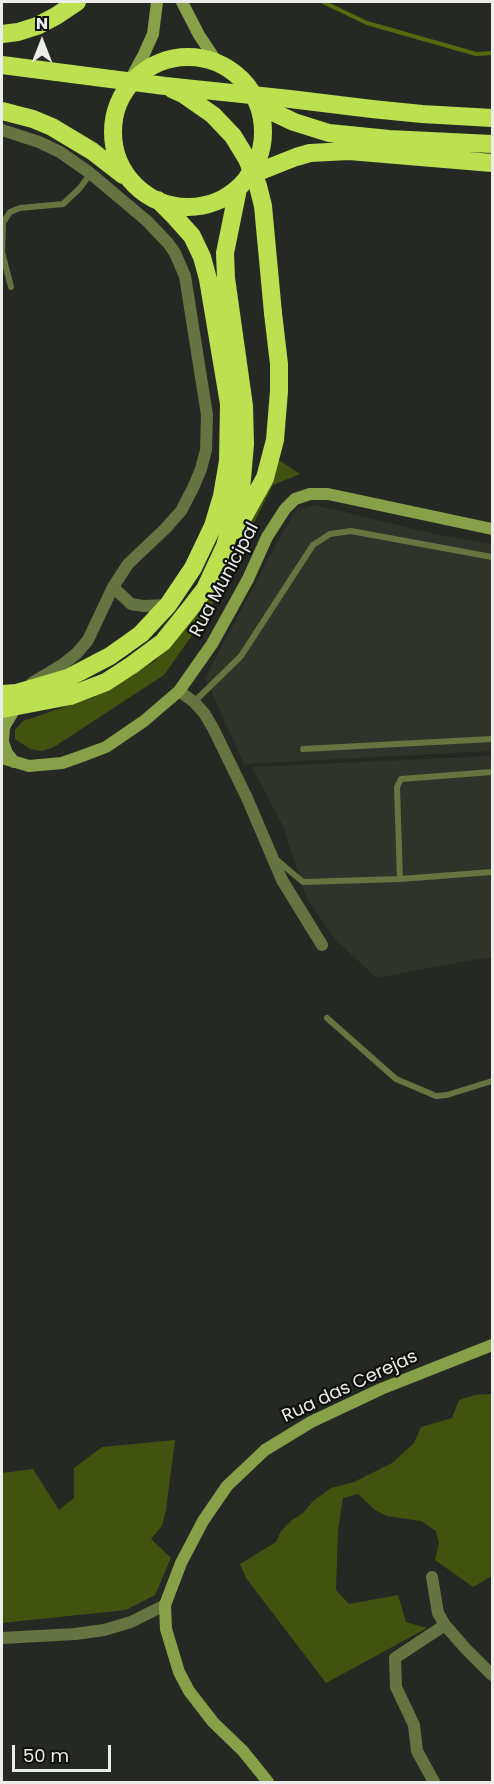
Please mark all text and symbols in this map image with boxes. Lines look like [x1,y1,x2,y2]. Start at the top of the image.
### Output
north arrow [12,12,72,72]
text: N [36,12,48,35]
street label: Rua Municipal [186,519,264,641]
street label: Rua das Cerejas [279,1346,421,1428]
scale bar [15,1733,114,1771]
text: 50 m [23,1743,69,1768]

